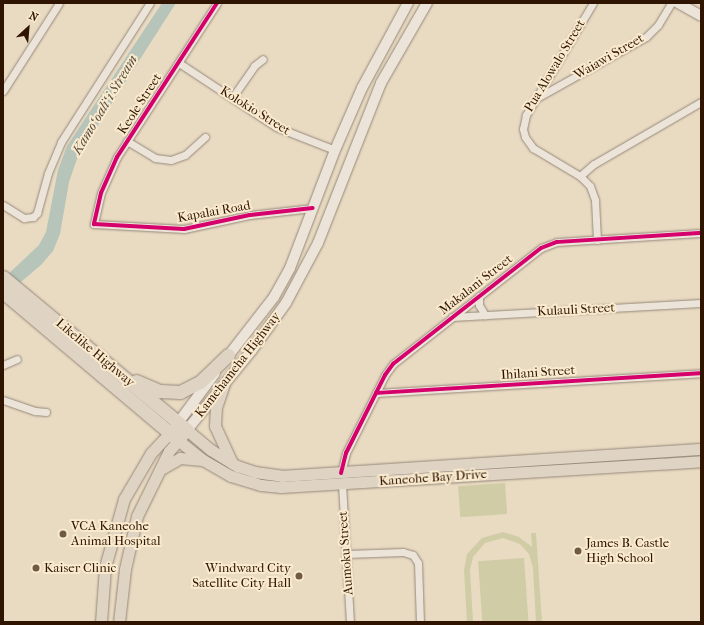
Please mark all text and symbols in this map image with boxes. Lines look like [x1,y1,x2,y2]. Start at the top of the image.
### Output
north arrow [8,8,48,48]
text: N [27,9,40,24]
street label: Pua Alowalo Street [521,17,589,115]
street label: Waiawi Street [571,31,647,83]
water label: Kamoʻoaliʻi Stream [69,52,141,158]
street label: Keole Street [115,71,165,137]
street label: Kolokio Street [217,83,293,139]
street label: Kapalai Road [176,198,252,226]
street label: Makalani Street [436,252,516,318]
street label: Kulauli Street [537,300,615,320]
street label: Kamehameha Highway [192,309,284,421]
street label: Likelike Highway [52,316,138,390]
street label: Ihilani Street [500,363,576,383]
street label: Kaneohe Bay Drive [378,466,488,490]
street label: Aumoku Street [335,511,357,595]
place label: VCA Kaneohe Animal Hospital [71,519,161,550]
marker: VCA Kaneohe Animal Hospital [58,529,68,539]
place label: James B. Castle High School [586,536,669,567]
marker: James B. Castle High School [573,546,583,556]
place label: Kaiser Clinic [44,560,116,576]
place label: Windward City Satellite City Hall [192,561,291,592]
marker: Kaiser Clinic [31,563,41,573]
marker: Windward City Satellite City Hall [294,571,304,581]

